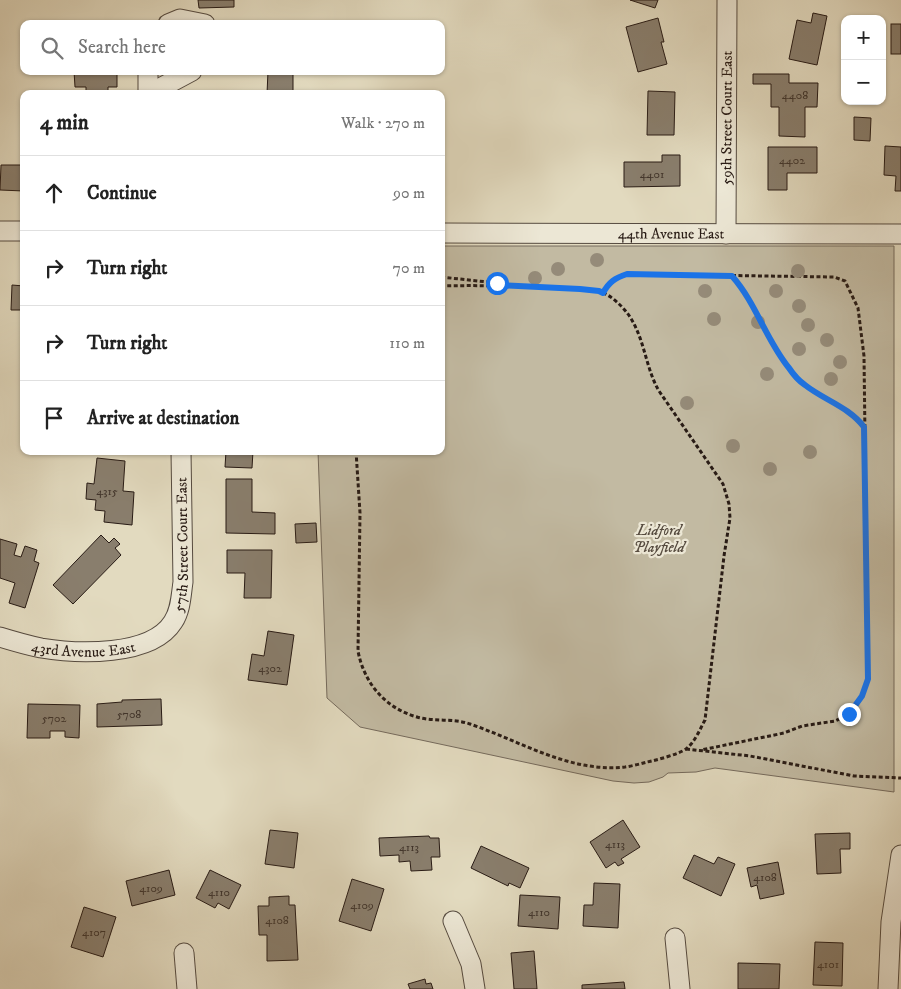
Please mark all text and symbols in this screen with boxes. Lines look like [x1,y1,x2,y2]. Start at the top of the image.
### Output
map controls [841,15,886,105]
button: + [841,15,886,60]
search box [20,20,445,75]
icon: search [38,34,66,62]
text: Search here [78,36,166,59]
street label: 59th Street Court East [717,50,737,185]
button: − [841,60,886,105]
house number: 4408 [782,88,808,103]
text: 4 min [40,110,89,136]
text: Walk · 270 m [341,113,425,133]
house number: 4402 [779,153,805,168]
house number: 4401 [640,167,664,182]
icon: ahead [40,179,68,207]
text: Continue [87,182,157,205]
text: 90 m [393,183,425,203]
street label: 44th Avenue East [618,224,724,244]
icon: right [40,254,68,282]
text: Turn right [87,257,167,280]
text: 70 m [393,258,425,278]
route start [486,272,509,295]
icon: right [40,329,68,357]
text: Turn right [87,332,167,355]
text: 110 m [389,333,425,353]
icon: arrive [40,404,68,432]
text: Arrive at destination [87,407,239,430]
street label: 57th Street Court East [169,477,193,614]
house number: 4315 [96,484,118,499]
park label: Lidford Playfield [633,521,687,557]
street label: 43rd Avenue East [30,637,138,662]
house number: 4302 [258,661,282,676]
route end [838,703,861,726]
house number: 5708 [117,707,141,722]
house number: 5702 [42,711,66,726]
house number: 4113 [605,837,625,852]
house number: 4113 [399,840,419,855]
house number: 4108 [753,870,777,885]
house number: 4109 [139,881,163,896]
house number: 4110 [208,885,230,900]
house number: 4109 [350,898,374,913]
house number: 4110 [528,905,550,920]
house number: 4108 [265,913,289,928]
house number: 4107 [82,925,106,940]
house number: 4101 [817,957,839,972]

